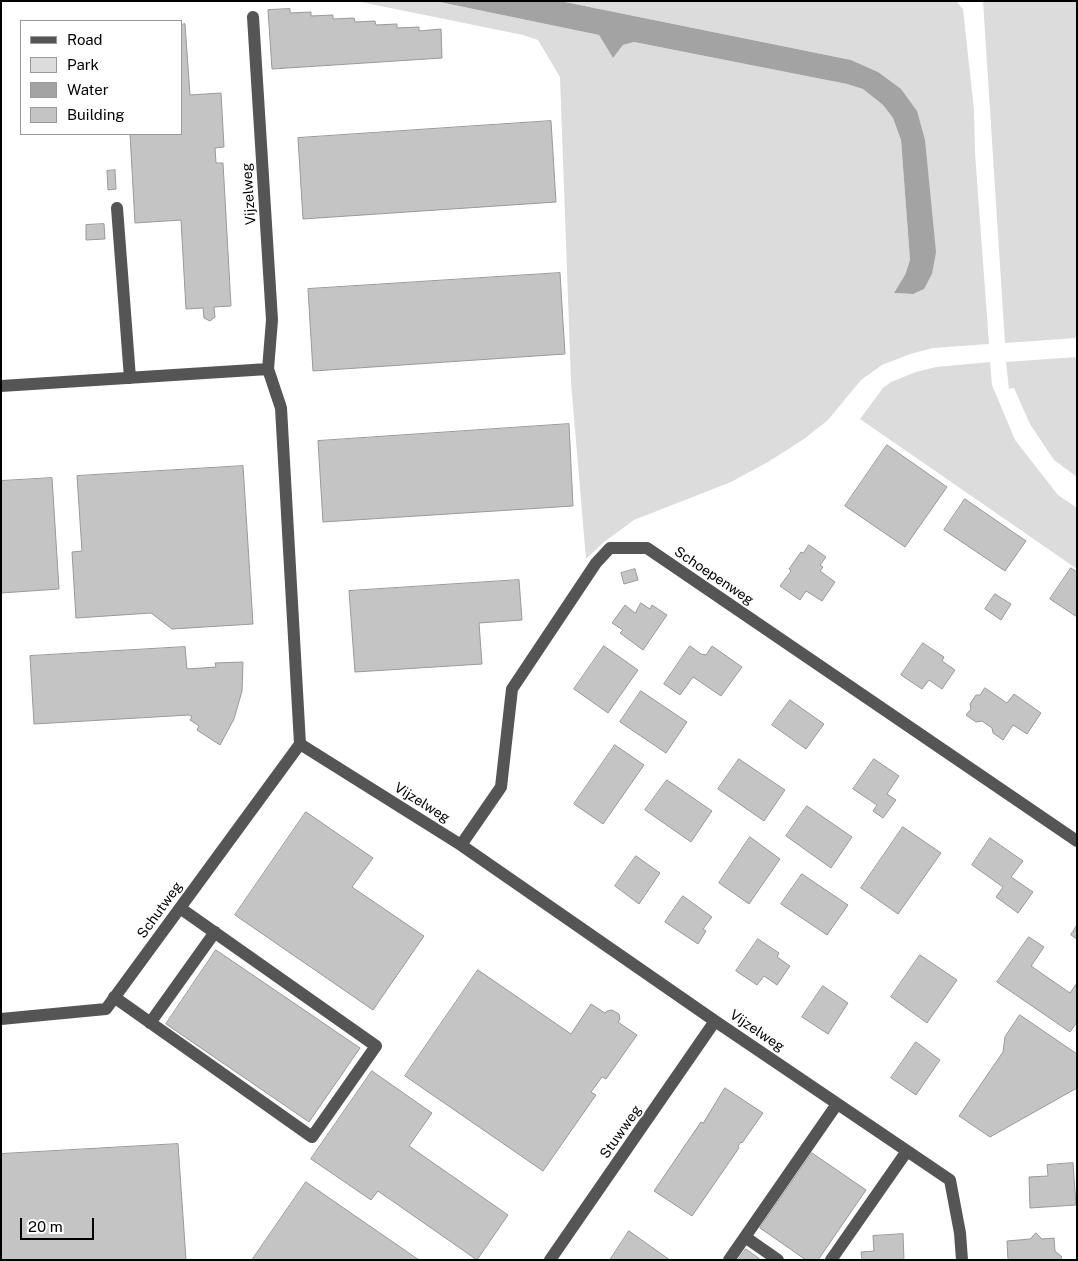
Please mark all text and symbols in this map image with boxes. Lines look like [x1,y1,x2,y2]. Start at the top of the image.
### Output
legend [20,20,182,135]
text: Road [67,31,103,48]
text: Park [67,56,99,73]
text: Water [67,81,109,98]
text: Building [67,106,125,123]
street label: Vijzelweg [238,162,260,226]
street label: Schoepenweg [671,543,757,609]
street label: Vijzelweg [391,779,453,827]
street label: Schutweg [134,878,186,942]
street label: Vijzelweg [726,1007,788,1055]
street label: Stuwweg [597,1102,645,1162]
scale bar [22,1208,96,1240]
text: 20 m [28,1218,63,1235]

